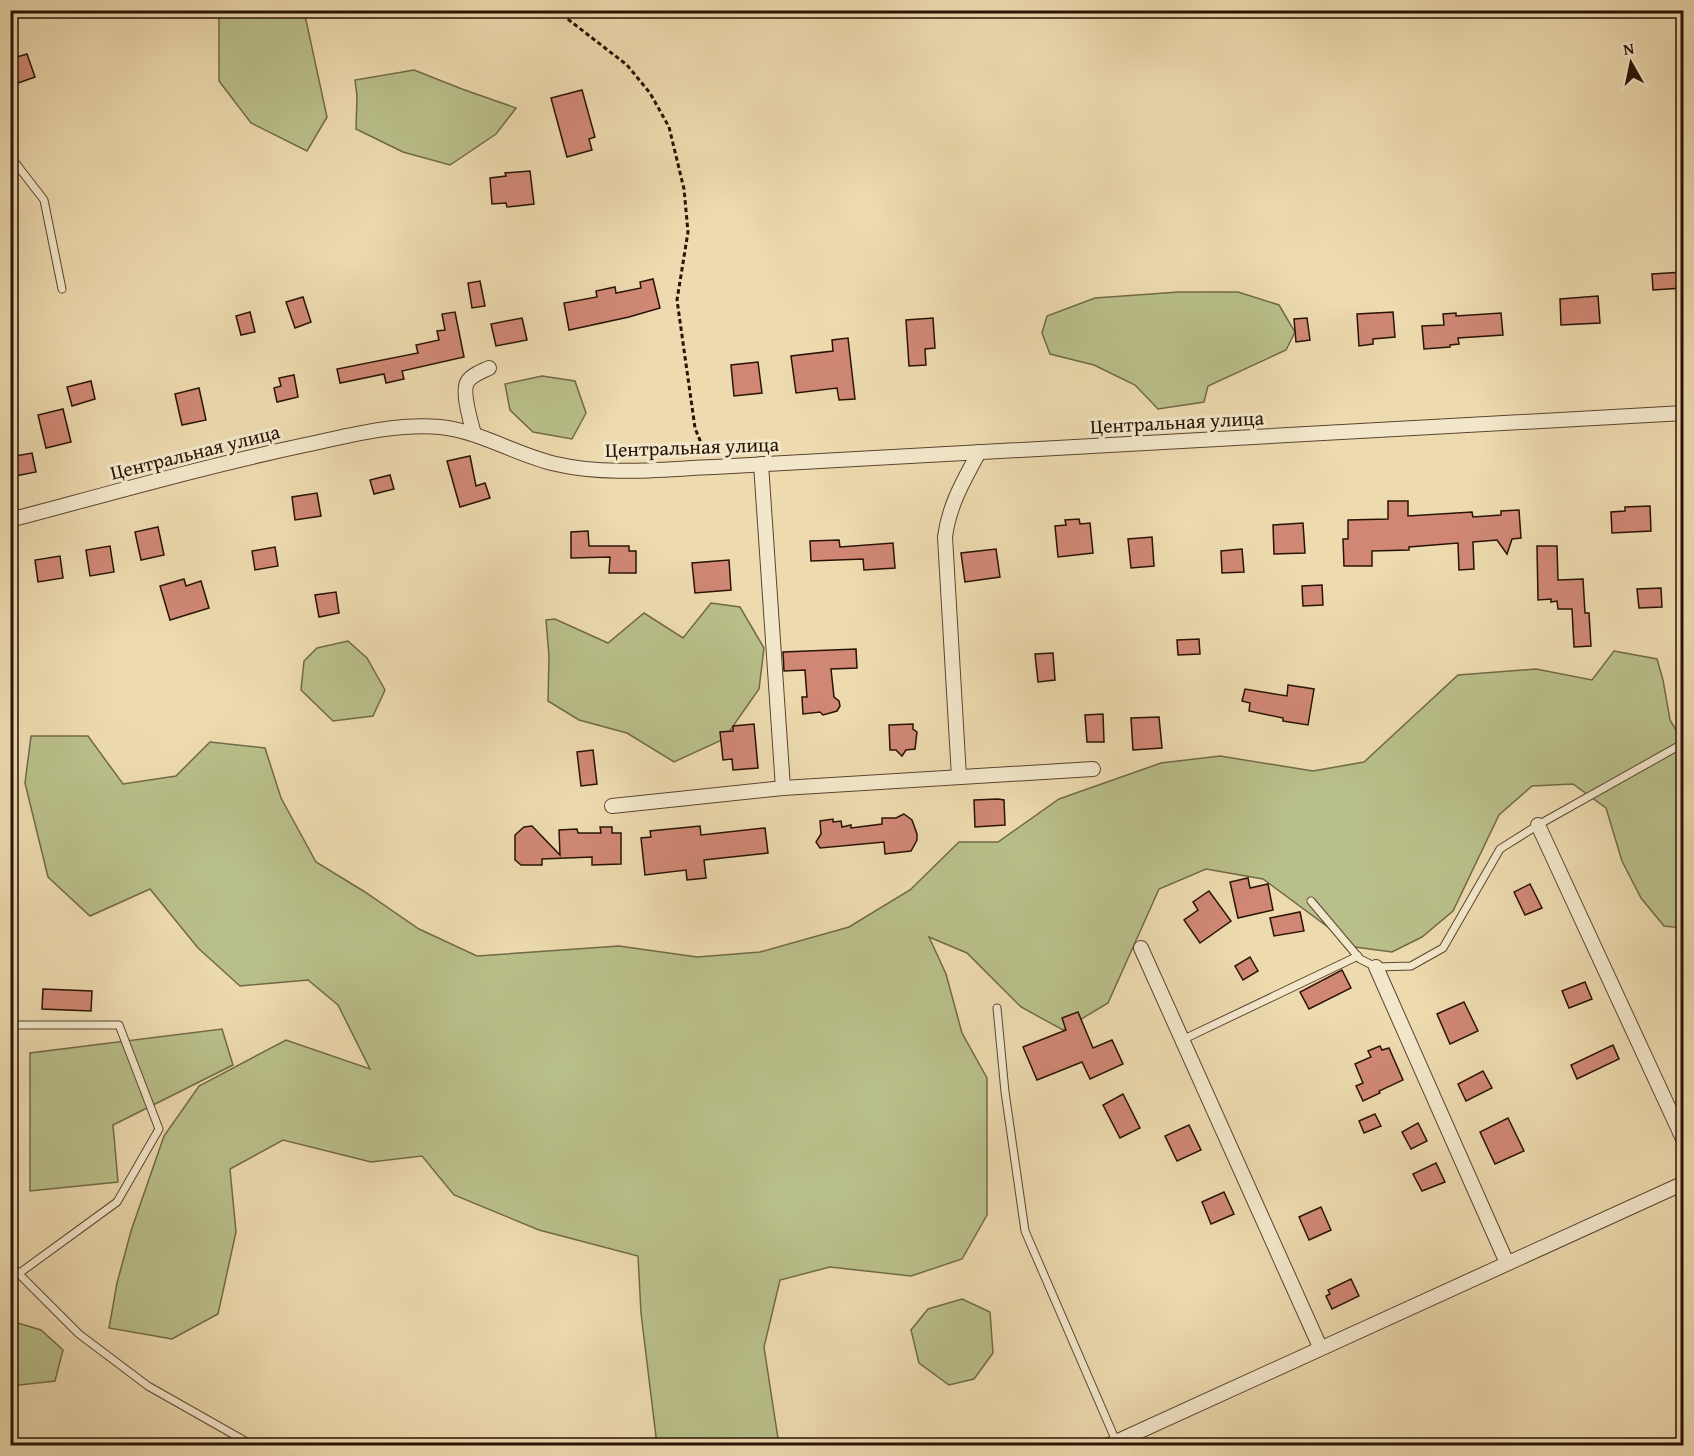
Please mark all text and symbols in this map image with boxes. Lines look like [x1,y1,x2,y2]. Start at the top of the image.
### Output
north arrow [1601,33,1661,93]
text: N [1621,35,1636,61]
street label: Центральная улица [1089,402,1265,441]
street label: Центральная улица [107,416,283,487]
street label: Центральная улица [605,429,780,464]

